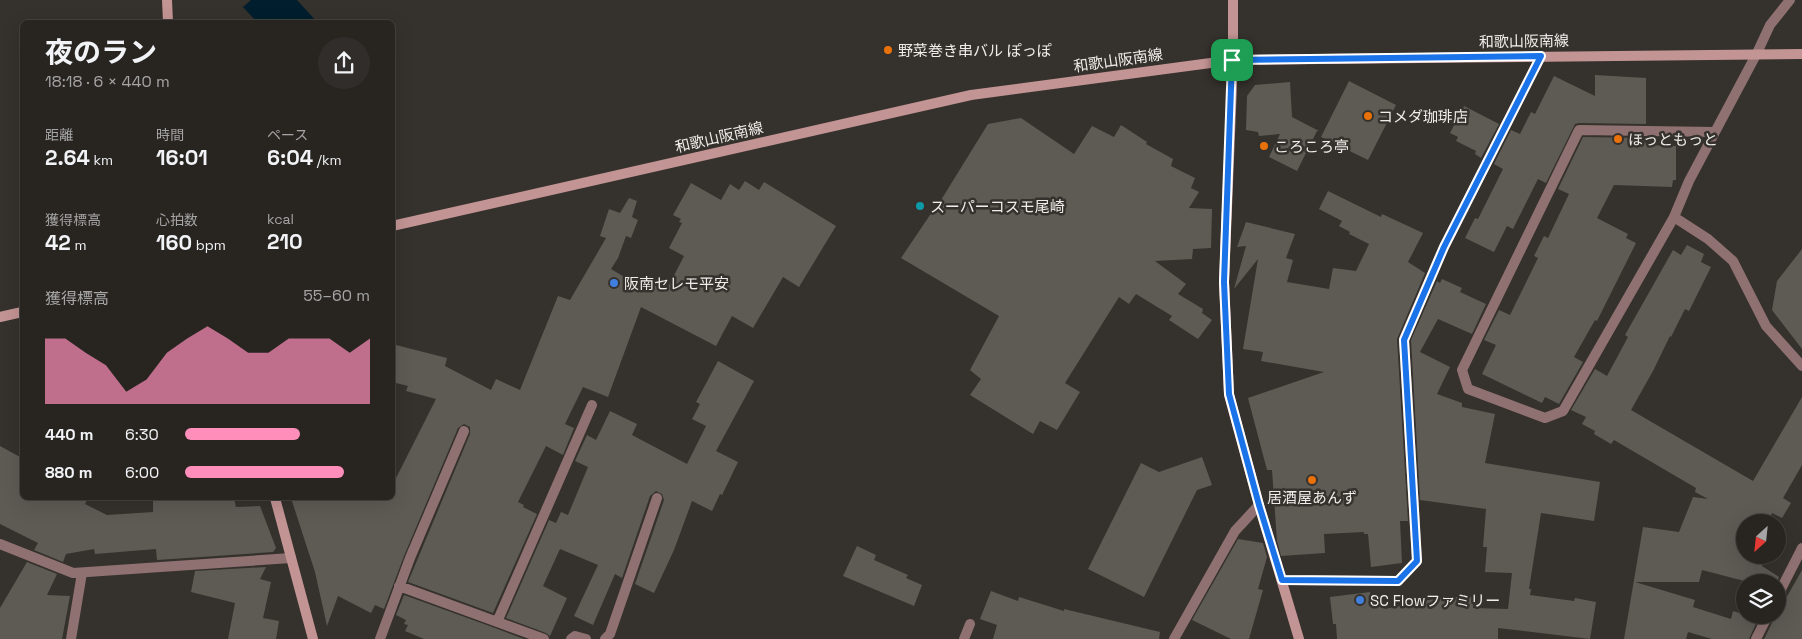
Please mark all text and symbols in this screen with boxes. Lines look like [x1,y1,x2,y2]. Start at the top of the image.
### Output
street label: 和歌山阪南線 [1479,31,1569,51]
text: 夜のラン [45,34,157,70]
button: share [318,37,370,89]
pin [1211,39,1253,81]
place label: 野菜巻き串バル ぽっぽ [898,41,1052,60]
marker: 野菜巻き串バル ぽっぽ [882,44,894,56]
street label: 和歌山阪南線 [1072,44,1164,76]
icon: arrive [1218,46,1246,74]
text: 18:18 · 6 × 440 m [45,71,170,92]
place label: コメダ珈琲店 [1378,107,1468,126]
marker: コメダ珈琲店 [1362,110,1374,122]
street label: 和歌山阪南線 [673,118,765,156]
text: 距離 [45,126,73,144]
text: 時間 [156,126,184,144]
text: ペース [267,126,308,144]
place label: ほっともっと [1628,130,1718,149]
marker: ほっともっと [1612,133,1624,145]
place label: ころころ亭 [1274,137,1349,156]
marker: ころころ亭 [1258,140,1270,152]
text: 2.64 [45,144,90,171]
text: 16:01 [156,144,208,171]
text: 6:04 [267,144,313,171]
text: km [90,151,113,169]
text: /km [313,151,342,169]
place label: スーパーコスモ尾崎 [930,197,1065,216]
marker: スーパーコスモ尾崎 [914,200,926,212]
text: kcal [267,210,294,228]
text: 獲得標高 [45,211,101,229]
text: 心拍数 [156,211,198,229]
text: 210 [267,228,303,255]
text: 42 [45,229,71,256]
text: 160 [156,229,192,256]
text: m [71,236,86,254]
text: bpm [192,236,226,254]
place label: 阪南セレモ平安 [624,274,729,293]
marker: 阪南セレモ平安 [608,277,620,289]
text: 55–60 m [303,285,370,306]
text: 獲得標高 [45,288,109,309]
text: 440 m [45,424,93,445]
text: 6:30 [125,424,159,445]
text: 880 m [45,462,92,483]
text: 6:00 [125,462,159,483]
marker: 居酒屋あんず [1306,474,1318,486]
place label: 居酒屋あんず [1267,488,1357,507]
north arrow [1736,514,1786,564]
map controls [1736,514,1786,624]
button: layers [1736,574,1786,624]
place label: SC Flowファミリー [1370,591,1501,610]
marker: SC Flowファミリー [1354,594,1366,606]

